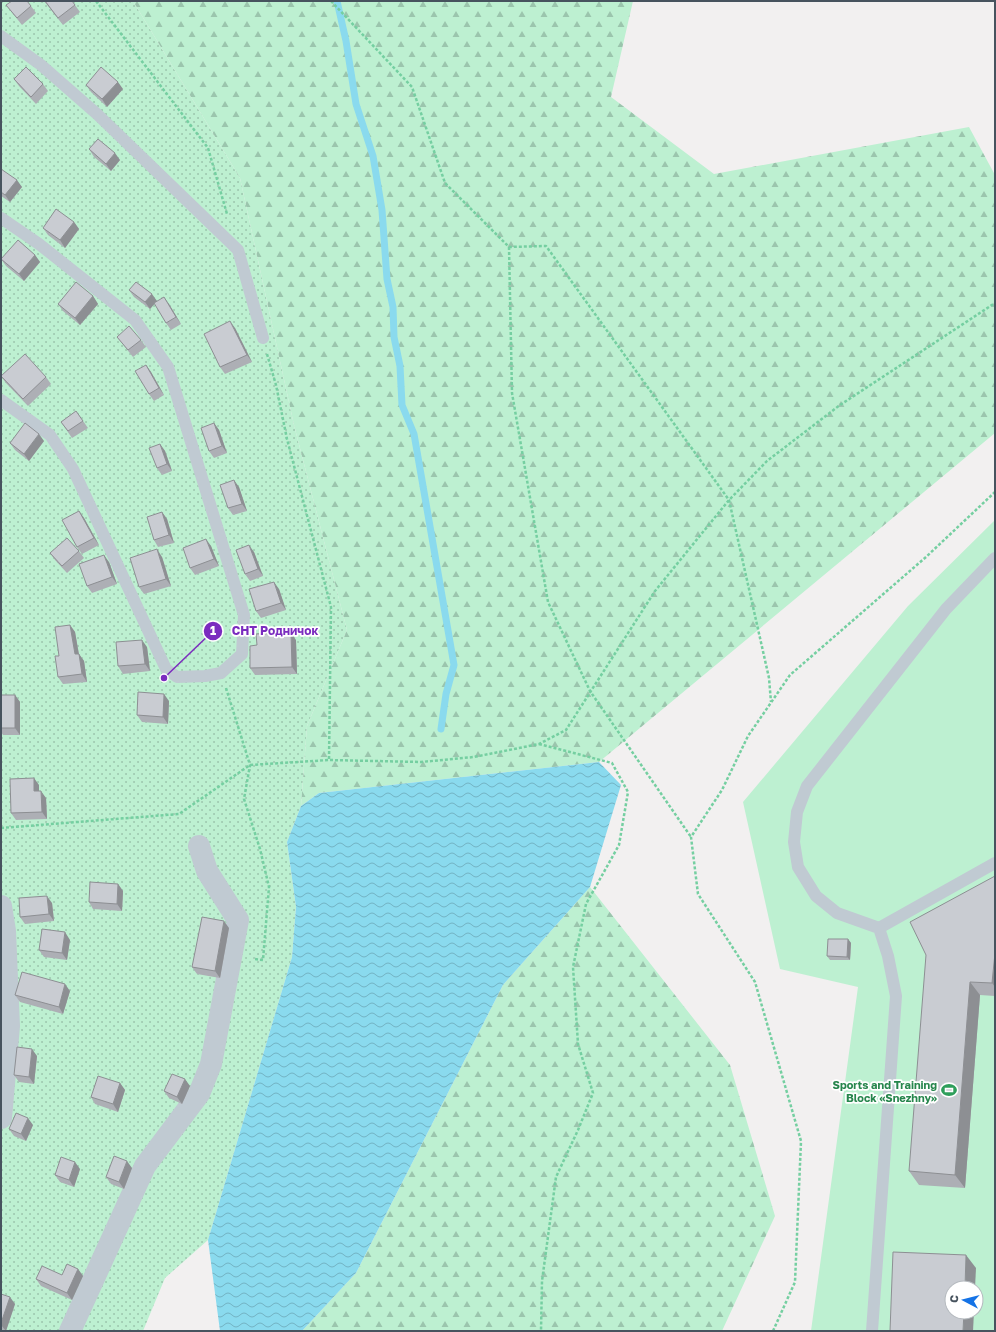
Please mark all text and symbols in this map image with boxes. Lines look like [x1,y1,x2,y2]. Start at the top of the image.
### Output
callout: СНТ Родничок [203,619,326,643]
text: 1 [210,623,216,638]
text: СНТ Родничок [232,623,318,638]
place label: Sports and Training Block «Snezhny» [833,1078,937,1104]
sports icon: Sports and Training Block «Snezhny» [940,1081,958,1099]
north arrow [944,1280,984,1320]
text: С [947,1294,961,1303]

